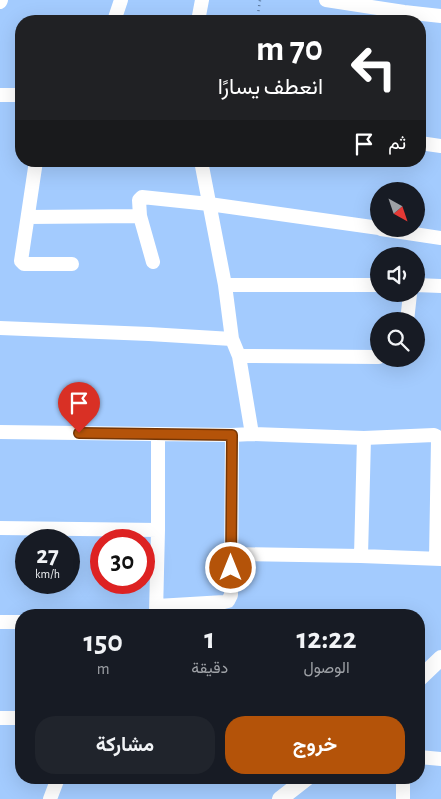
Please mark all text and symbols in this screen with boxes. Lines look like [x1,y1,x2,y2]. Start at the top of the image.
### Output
text: 70 m [256,32,323,67]
icon: left [341,35,406,100]
text: انعطف يسارًا [218,76,323,98]
icon: arrive [350,130,378,158]
text: ثم [388,134,406,153]
north arrow [370,182,425,238]
map controls [370,182,425,367]
button: sound [370,247,425,302]
button: search [370,312,425,367]
pin [58,382,100,433]
icon: arrive [65,389,93,417]
speed limit sign: 30 [90,529,155,594]
position arrow [204,541,256,593]
text: 27 [36,543,59,568]
text: km/h [35,568,60,580]
text: 1 [204,624,215,654]
text: 12:22 [297,624,357,654]
text: 150 [83,627,123,657]
text: دقيقة [191,660,228,676]
text: الوصول [304,660,350,676]
text: m [97,661,109,677]
button: مشاركة [35,716,215,774]
button: خروج [225,716,405,774]

